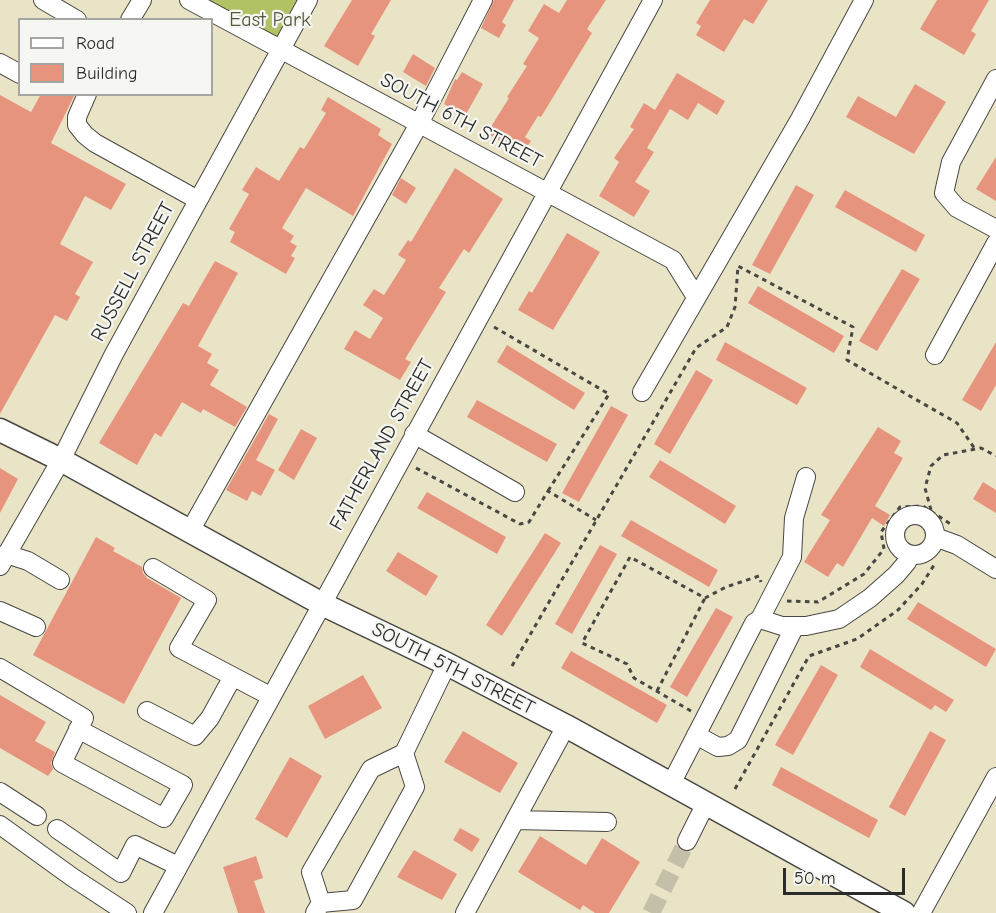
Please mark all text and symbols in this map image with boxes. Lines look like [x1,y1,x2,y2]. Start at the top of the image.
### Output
park label: East Park [229,8,311,32]
legend [18,18,213,96]
text: Road [76,33,115,54]
text: Building [76,63,138,84]
street label: SOUTH 6TH STREET [376,68,546,174]
street label: RUSSELL STREET [86,198,180,346]
street label: FATHERLAND STREET [325,355,439,535]
street label: SOUTH 5TH STREET [368,618,538,720]
scale bar [786,856,908,894]
text: 50 m [794,868,836,889]

